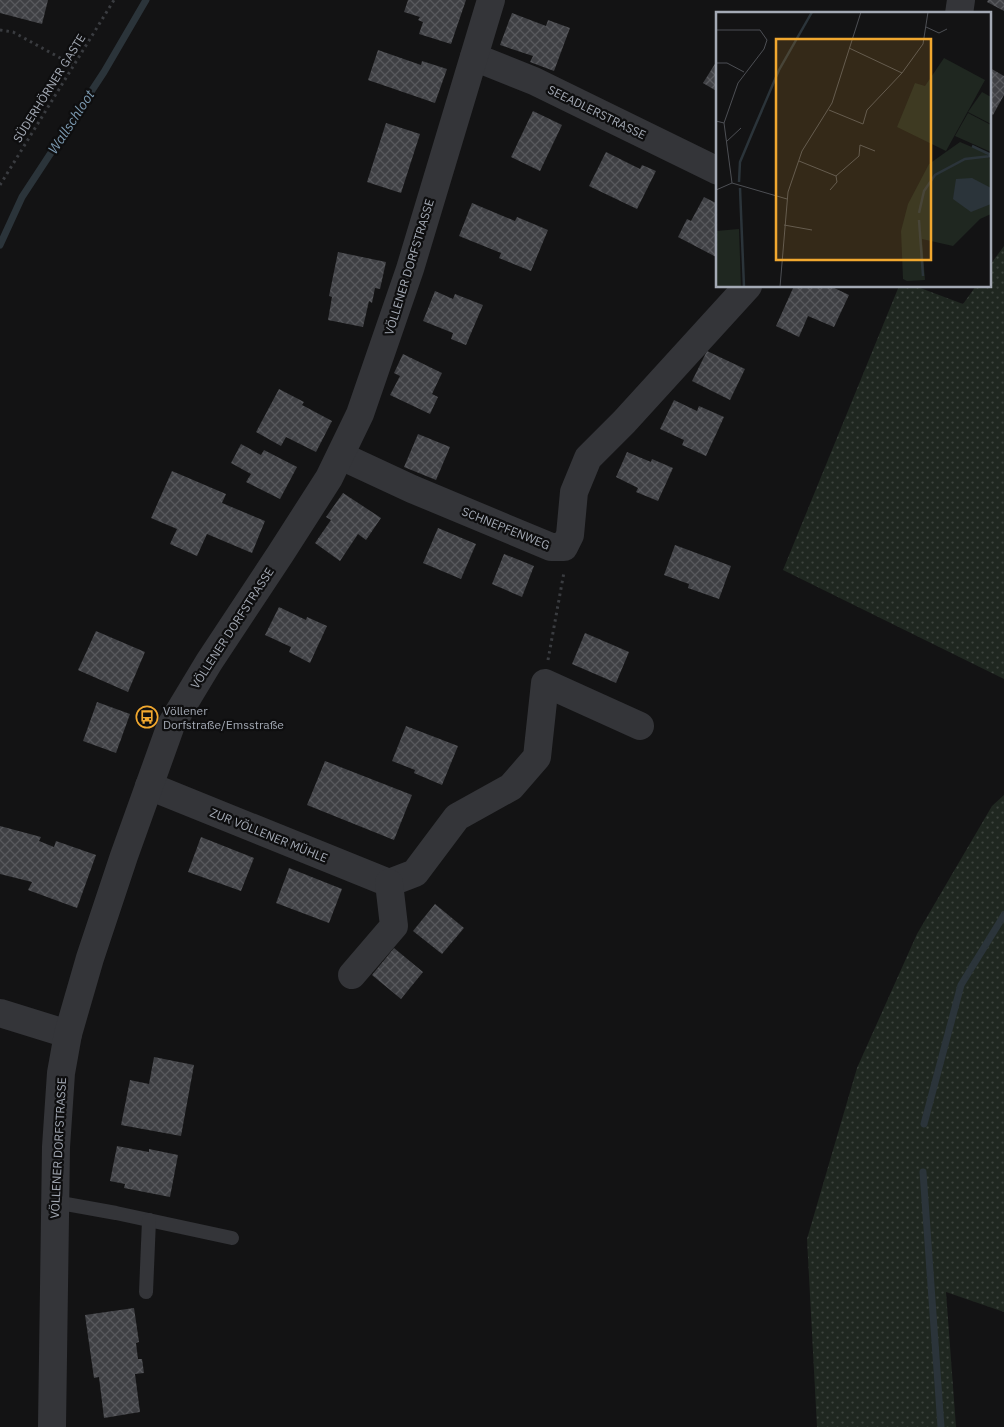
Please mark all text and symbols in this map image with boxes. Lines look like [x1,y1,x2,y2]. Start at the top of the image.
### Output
inset map [716,12,992,288]
street label: SÜDERHÖRNER GASTE [9,31,89,145]
street label: SEEADLERSTRASSE [546,82,648,142]
water label: Wallschloot [44,86,98,157]
street label: VÖLLENER DORFSTRASSE [381,197,437,337]
street label: SCHNEPFENWEG [460,503,552,553]
street label: VÖLLENER DORFSTRASSE [187,565,277,691]
place label: Völlener Dorfstraße/Emsstraße [163,703,284,732]
bus stop icon: Völlener Dorfstraße/Emsstraße [135,705,159,729]
street label: ZUR VÖLLENER MÜHLE [208,805,330,865]
street label: VÖLLENER DORFSTRASSE [47,1077,69,1219]

